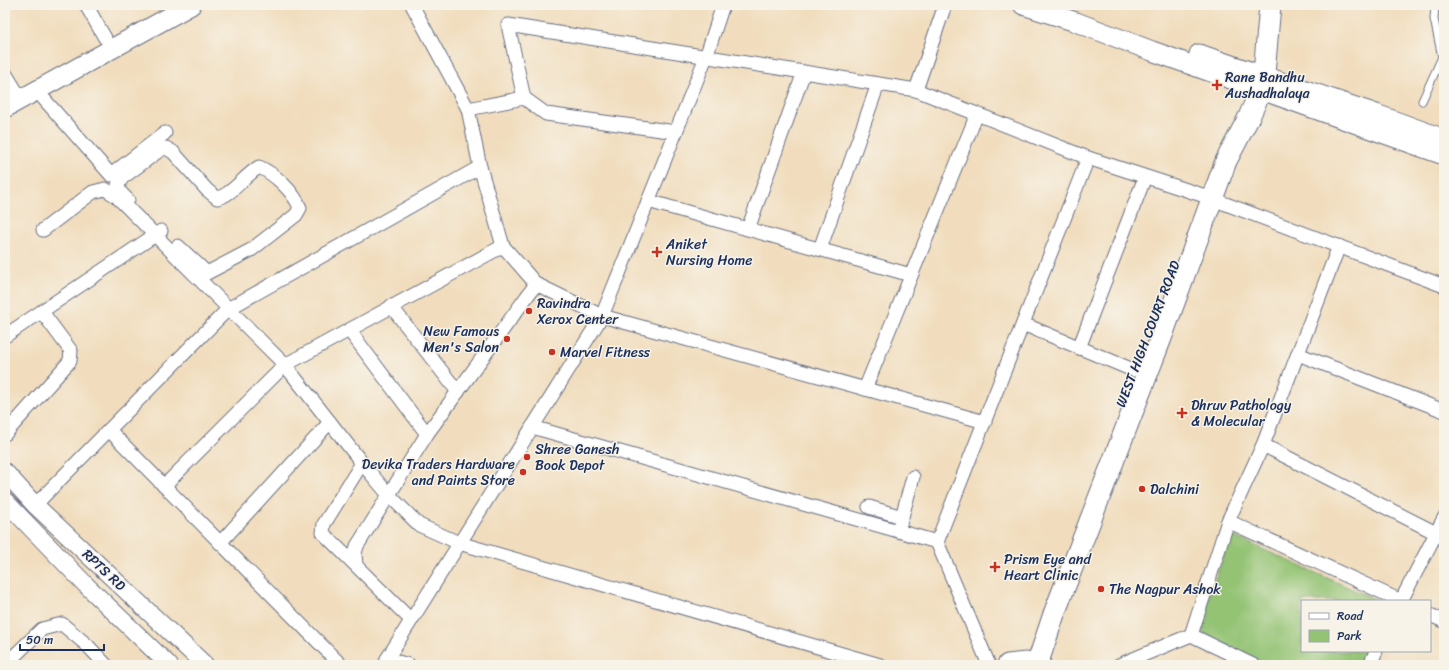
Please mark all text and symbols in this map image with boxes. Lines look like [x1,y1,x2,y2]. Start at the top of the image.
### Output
place label: Rane Bandhu Aushadhalaya [1224,65,1310,106]
marker: Rane Bandhu Aushadhalaya [1212,80,1222,90]
place label: Aniket Nursing Home [665,232,752,273]
marker: Aniket Nursing Home [651,246,663,258]
street label: WEST HIGH COURT ROAD [1108,256,1188,411]
place label: Ravindra Xerox Center [536,291,619,332]
marker: Ravindra Xerox Center [524,306,534,316]
place label: New Famous Men's Salon [423,319,499,360]
marker: New Famous Men's Salon [502,334,512,344]
place label: Marvel Fitness [560,340,651,365]
marker: Marvel Fitness [547,347,557,357]
place label: Dhruv Pathology & Molecular [1191,393,1292,434]
marker: Dhruv Pathology & Molecular [1176,407,1188,419]
place label: Shree Ganesh Book Depot [535,437,619,478]
place label: Devika Traders Hardware and Paints Store [362,452,515,493]
marker: Shree Ganesh Book Depot [522,452,532,462]
marker: Devika Traders Hardware and Paints Store [518,467,528,477]
place label: Dalchini [1150,477,1200,502]
marker: Dalchini [1137,484,1147,494]
street label: RPTS RD [76,543,132,598]
place label: Prism Eye and Heart Clinic [1004,547,1092,588]
marker: Prism Eye and Heart Clinic [989,561,1001,573]
place label: The Nagpur Ashok [1109,577,1221,602]
marker: The Nagpur Ashok [1096,584,1106,594]
legend [1301,600,1431,652]
text: Road [1337,605,1364,627]
text: Park [1337,625,1362,647]
scale bar [20,626,104,652]
text: 50 m [26,629,53,651]

